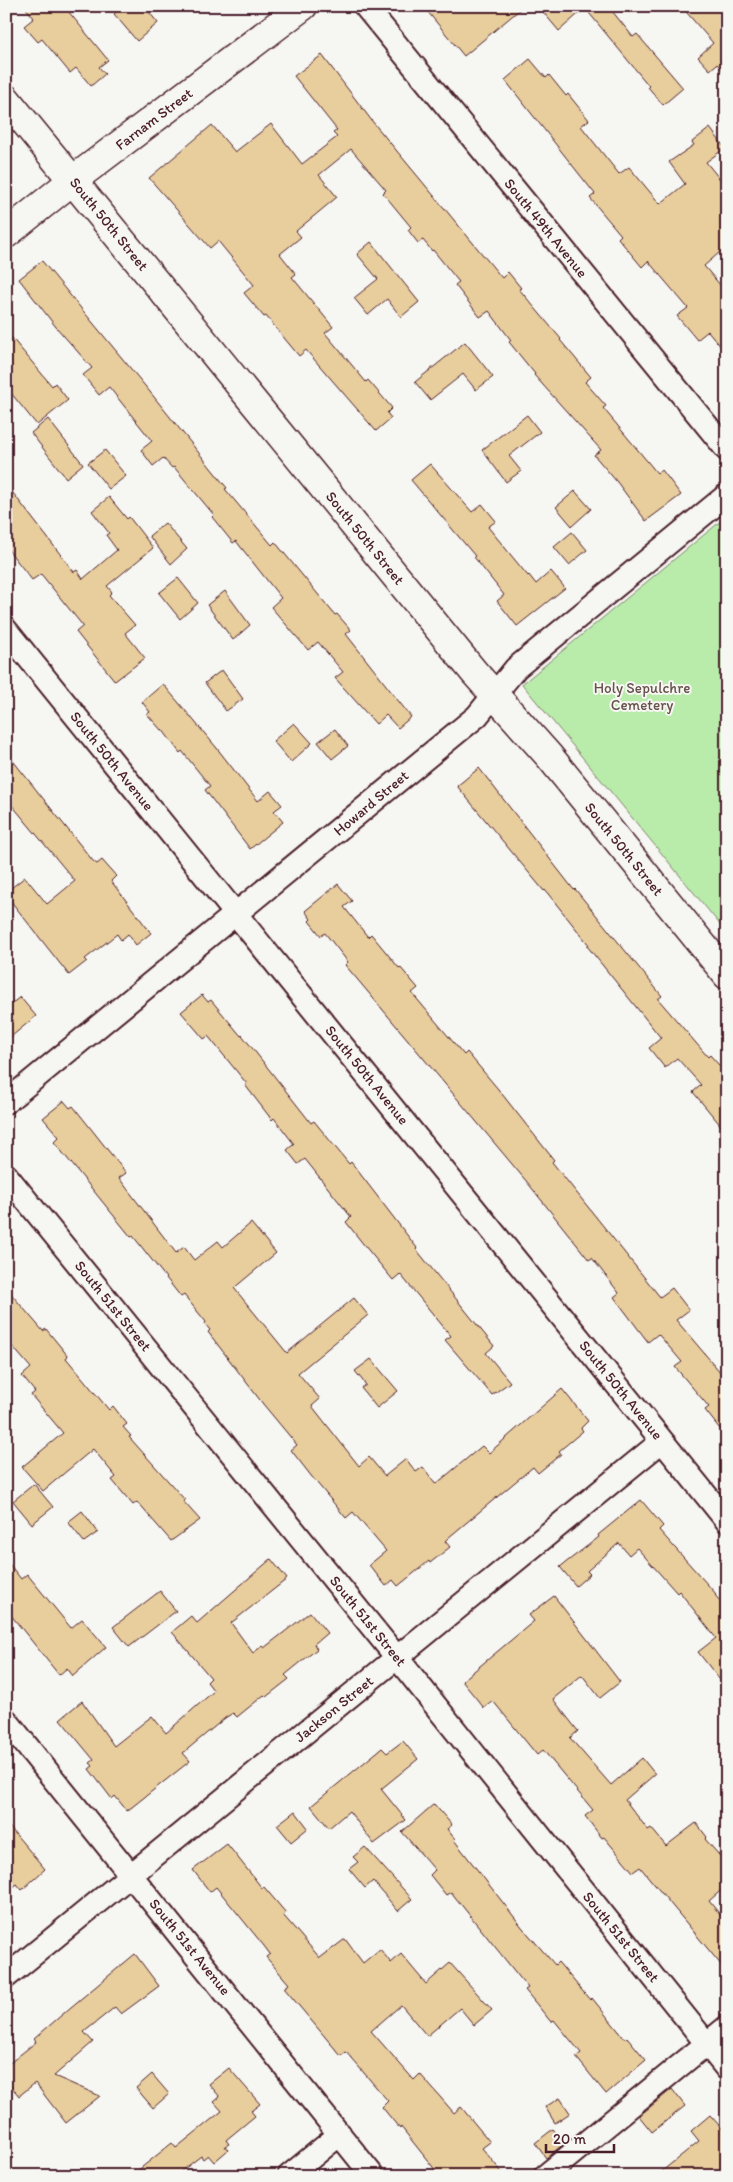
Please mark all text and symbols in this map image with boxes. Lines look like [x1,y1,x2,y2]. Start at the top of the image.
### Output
street label: Farnam Street [112,84,196,154]
street label: South 50th Street [66,174,152,275]
street label: South 49th Avenue [500,175,592,281]
street label: South 50th Street [322,488,408,589]
park label: Holy Sepulchre Cemetery [594,679,690,714]
street label: South 50th Avenue [66,708,158,814]
street label: Howard Street [330,766,412,840]
street label: South 50th Street [581,799,667,900]
street label: South 50th Avenue [321,1022,413,1128]
street label: South 51st Street [71,1257,155,1355]
street label: South 50th Avenue [575,1337,667,1443]
street label: South 51st Street [326,1572,410,1670]
street label: Jackson Street [291,1672,377,1746]
street label: South 51st Street [579,1888,663,1986]
street label: South 51st Avenue [145,1895,235,1999]
scale bar [546,2122,613,2154]
text: 20 m [553,2130,587,2148]

